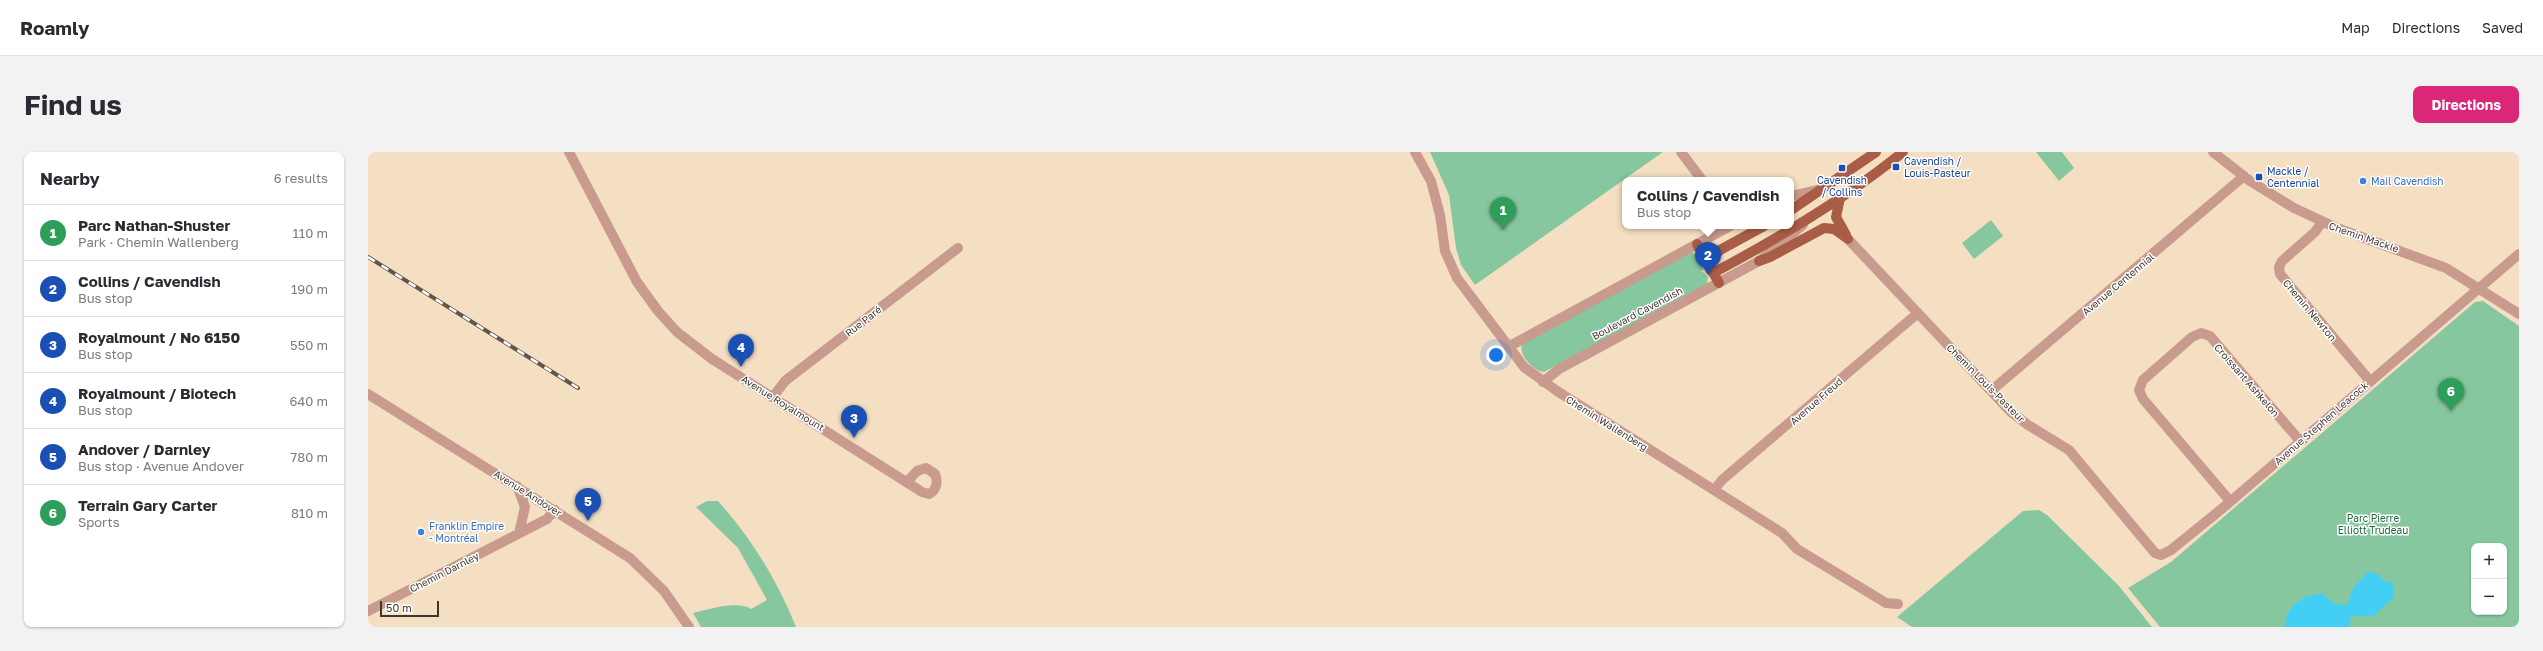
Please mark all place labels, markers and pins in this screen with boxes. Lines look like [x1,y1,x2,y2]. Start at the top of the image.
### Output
place label: Cavendish / Louis-Pasteur [1904,155,1971,179]
marker: Cavendish / Louis-Pasteur [1891,162,1901,172]
marker: Cavendish / Collins [1837,163,1847,173]
place label: Mackle / Centennial [2267,165,2319,189]
marker: Mackle / Centennial [2254,172,2264,182]
place label: Cavendish / Collins [1817,174,1867,198]
place label: Mail Cavendish [2371,175,2444,187]
marker: Mail Cavendish [2358,176,2368,186]
pin: 1 [1490,197,1516,230]
pin: 2 [1695,242,1721,275]
pin: 4 [728,334,754,367]
pin: 6 [2438,378,2464,411]
pin: 3 [841,405,867,438]
pin: 5 [575,488,601,521]
place label: Franklin Empire - Montréal [429,520,504,544]
marker: Franklin Empire - Montréal [416,527,426,537]

